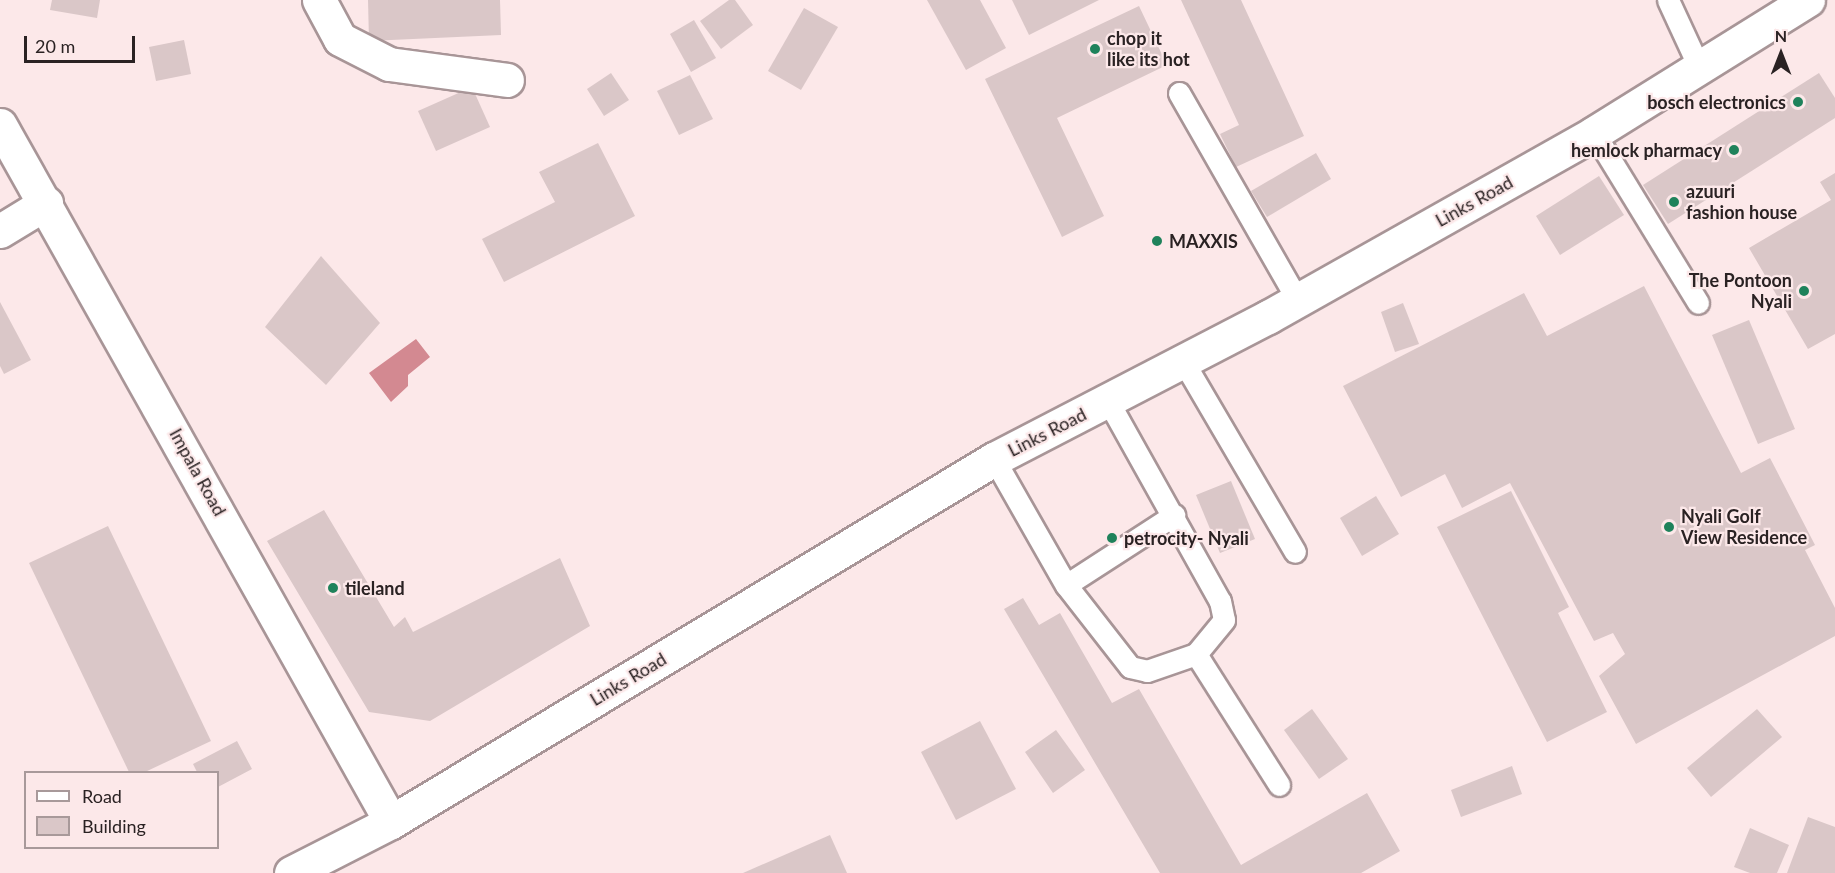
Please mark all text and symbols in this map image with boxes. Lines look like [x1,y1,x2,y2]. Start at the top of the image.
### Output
scale bar [27,24,138,62]
north arrow [1751,24,1811,84]
text: N [1775,26,1787,45]
place label: chop it like its hot [1107,28,1190,70]
text: 20 m [35,35,75,57]
marker: chop it like its hot [1088,42,1102,56]
place label: bosch electronics [1647,91,1786,113]
marker: bosch electronics [1791,95,1805,109]
place label: hemlock pharmacy [1571,139,1722,161]
marker: hemlock pharmacy [1727,143,1741,157]
street label: Links Road [1432,171,1516,231]
place label: azuuri fashion house [1686,181,1797,224]
marker: azuuri fashion house [1667,195,1681,209]
place label: MAXXIS [1169,230,1238,252]
marker: MAXXIS [1150,234,1164,248]
place label: The Pontoon Nyali [1689,270,1792,312]
marker: The Pontoon Nyali [1797,284,1811,298]
street label: Links Road [1004,403,1090,461]
street label: Impala Road [165,425,231,519]
place label: Nyali Golf View Residence [1681,506,1808,548]
marker: Nyali Golf View Residence [1662,520,1676,534]
place label: petrocity- Nyali [1124,527,1249,549]
marker: petrocity- Nyali [1105,531,1119,545]
place label: tileland [345,577,405,599]
marker: tileland [326,581,340,595]
street label: Links Road [586,648,670,710]
legend [24,771,219,849]
text: Road [82,785,122,807]
text: Building [82,815,146,837]

